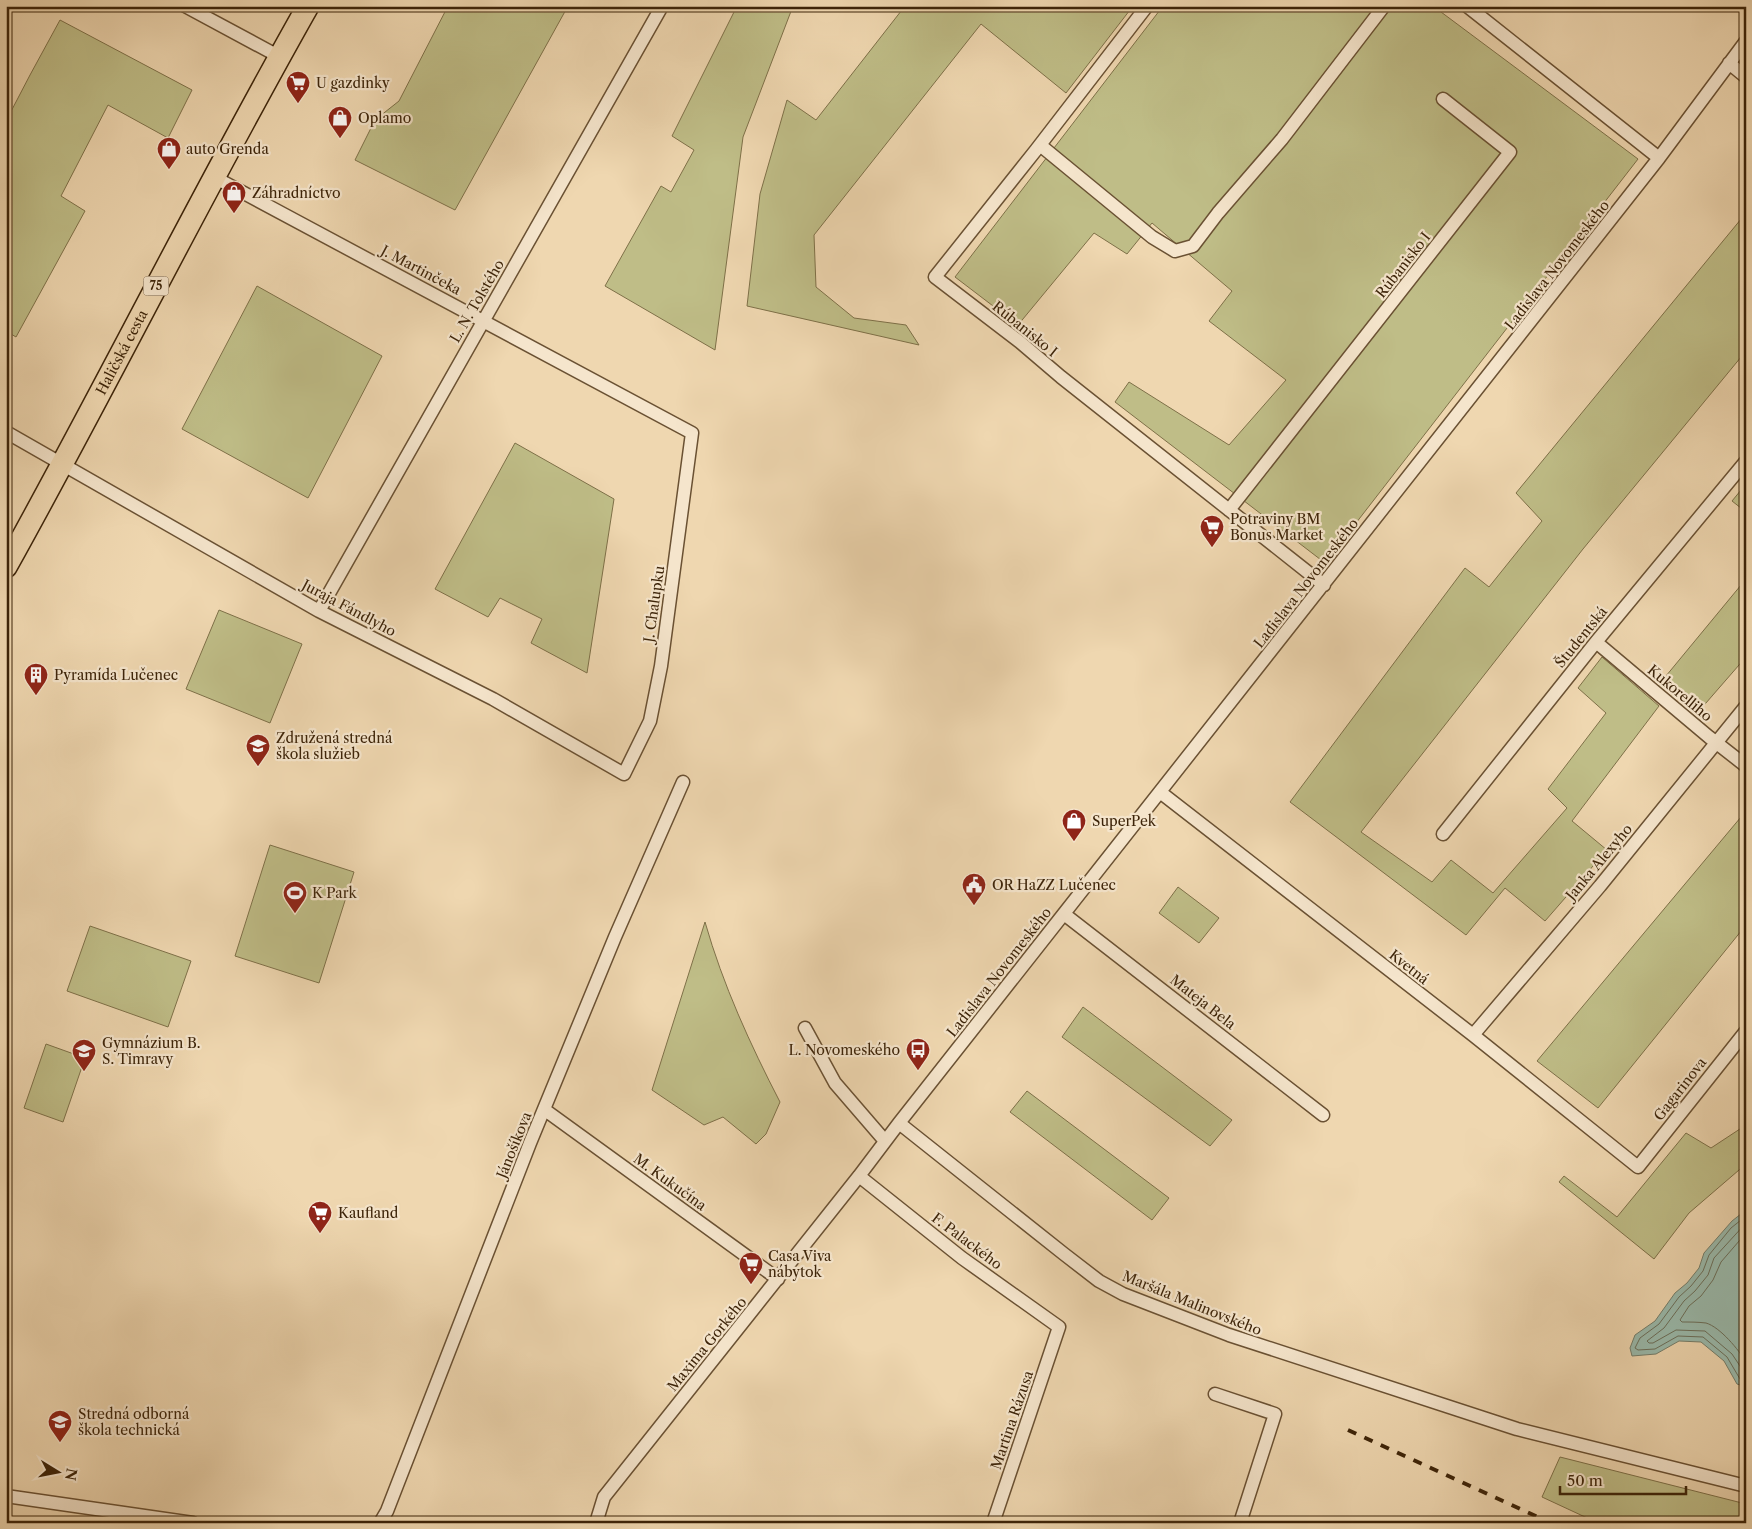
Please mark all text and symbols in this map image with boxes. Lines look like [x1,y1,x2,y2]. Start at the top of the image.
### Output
supermarket icon: U gazdinky [285,70,311,104]
place label: U gazdinky [316,74,390,92]
shop icon: Oplamo [327,105,353,139]
place label: Oplamo [358,109,411,127]
shop icon: auto Grenda [156,136,182,170]
place label: auto Grenda [186,140,269,158]
shop icon: Záhradníctvo [221,180,247,214]
place label: Záhradníctvo [252,184,340,202]
street label: Ladislava Novomeského [1501,197,1613,333]
street label: Rúbanisko I [1372,228,1434,302]
street label: J. Martinčeka [376,240,465,299]
street label: L. N. Tolstého [446,256,508,346]
road number: 75 [144,276,168,296]
street label: Rúbanisko I [989,297,1061,361]
street label: Haličská cesta [92,306,152,398]
place label: Potraviny BM Bonus Market [1230,510,1323,544]
supermarket icon: Potraviny BM Bonus Market [1199,514,1225,548]
street label: Ladislava Novomeského [1250,515,1362,651]
street label: J. Chalupku [639,564,668,646]
street label: Juraja Fándlyho [297,575,399,640]
street label: Študentská [1550,602,1611,671]
street label: Kukorelliho [1644,661,1716,725]
building icon: Pyramída Lučenec [23,662,49,696]
place label: Pyramída Lučenec [54,666,178,684]
place label: Združená stredná škola služieb [276,729,393,763]
school or university icon: Združená stredná škola služieb [245,733,271,767]
shop icon: SuperPek [1061,808,1087,842]
place label: SuperPek [1092,812,1157,830]
street label: Janka Alexyho [1561,820,1636,905]
public building icon: OR HaZZ Lučenec [961,872,987,906]
place label: OR HaZZ Lučenec [992,876,1116,894]
sports icon: K Park [282,880,308,914]
place label: K Park [312,884,358,902]
street label: Ladislava Novomeského [943,904,1055,1040]
street label: Kvetná [1385,946,1433,989]
street label: Mateja Bela [1167,971,1240,1034]
place label: Gymnázium B. S. Timravy [102,1034,201,1068]
bus stop icon: L. Novomeského [905,1037,931,1071]
school or university icon: Gymnázium B. S. Timravy [71,1038,97,1072]
place label: L. Novomeského [789,1041,900,1059]
street label: Gagarinova [1650,1053,1711,1124]
street label: Jánošíkova [492,1109,536,1183]
street label: M. Kukučína [630,1150,710,1215]
supermarket icon: Kaufland [307,1200,333,1234]
place label: Kaufland [338,1204,399,1222]
street label: F. Palackého [928,1209,1006,1273]
place label: Casa Viva nábytok [768,1247,832,1281]
supermarket icon: Casa Viva nábytok [738,1251,764,1285]
street label: Maršála Malinovského [1120,1267,1264,1339]
street label: Maxima Gorkého [663,1293,751,1395]
street label: Martina Rázusa [987,1368,1038,1472]
place label: Stredná odborná škola technická [78,1405,190,1439]
school or university icon: Stredná odborná škola technická [47,1409,73,1443]
north arrow [32,1446,82,1496]
scale bar [1560,1464,1686,1496]
text: N [61,1467,81,1482]
text: 50 m [1567,1471,1603,1490]

